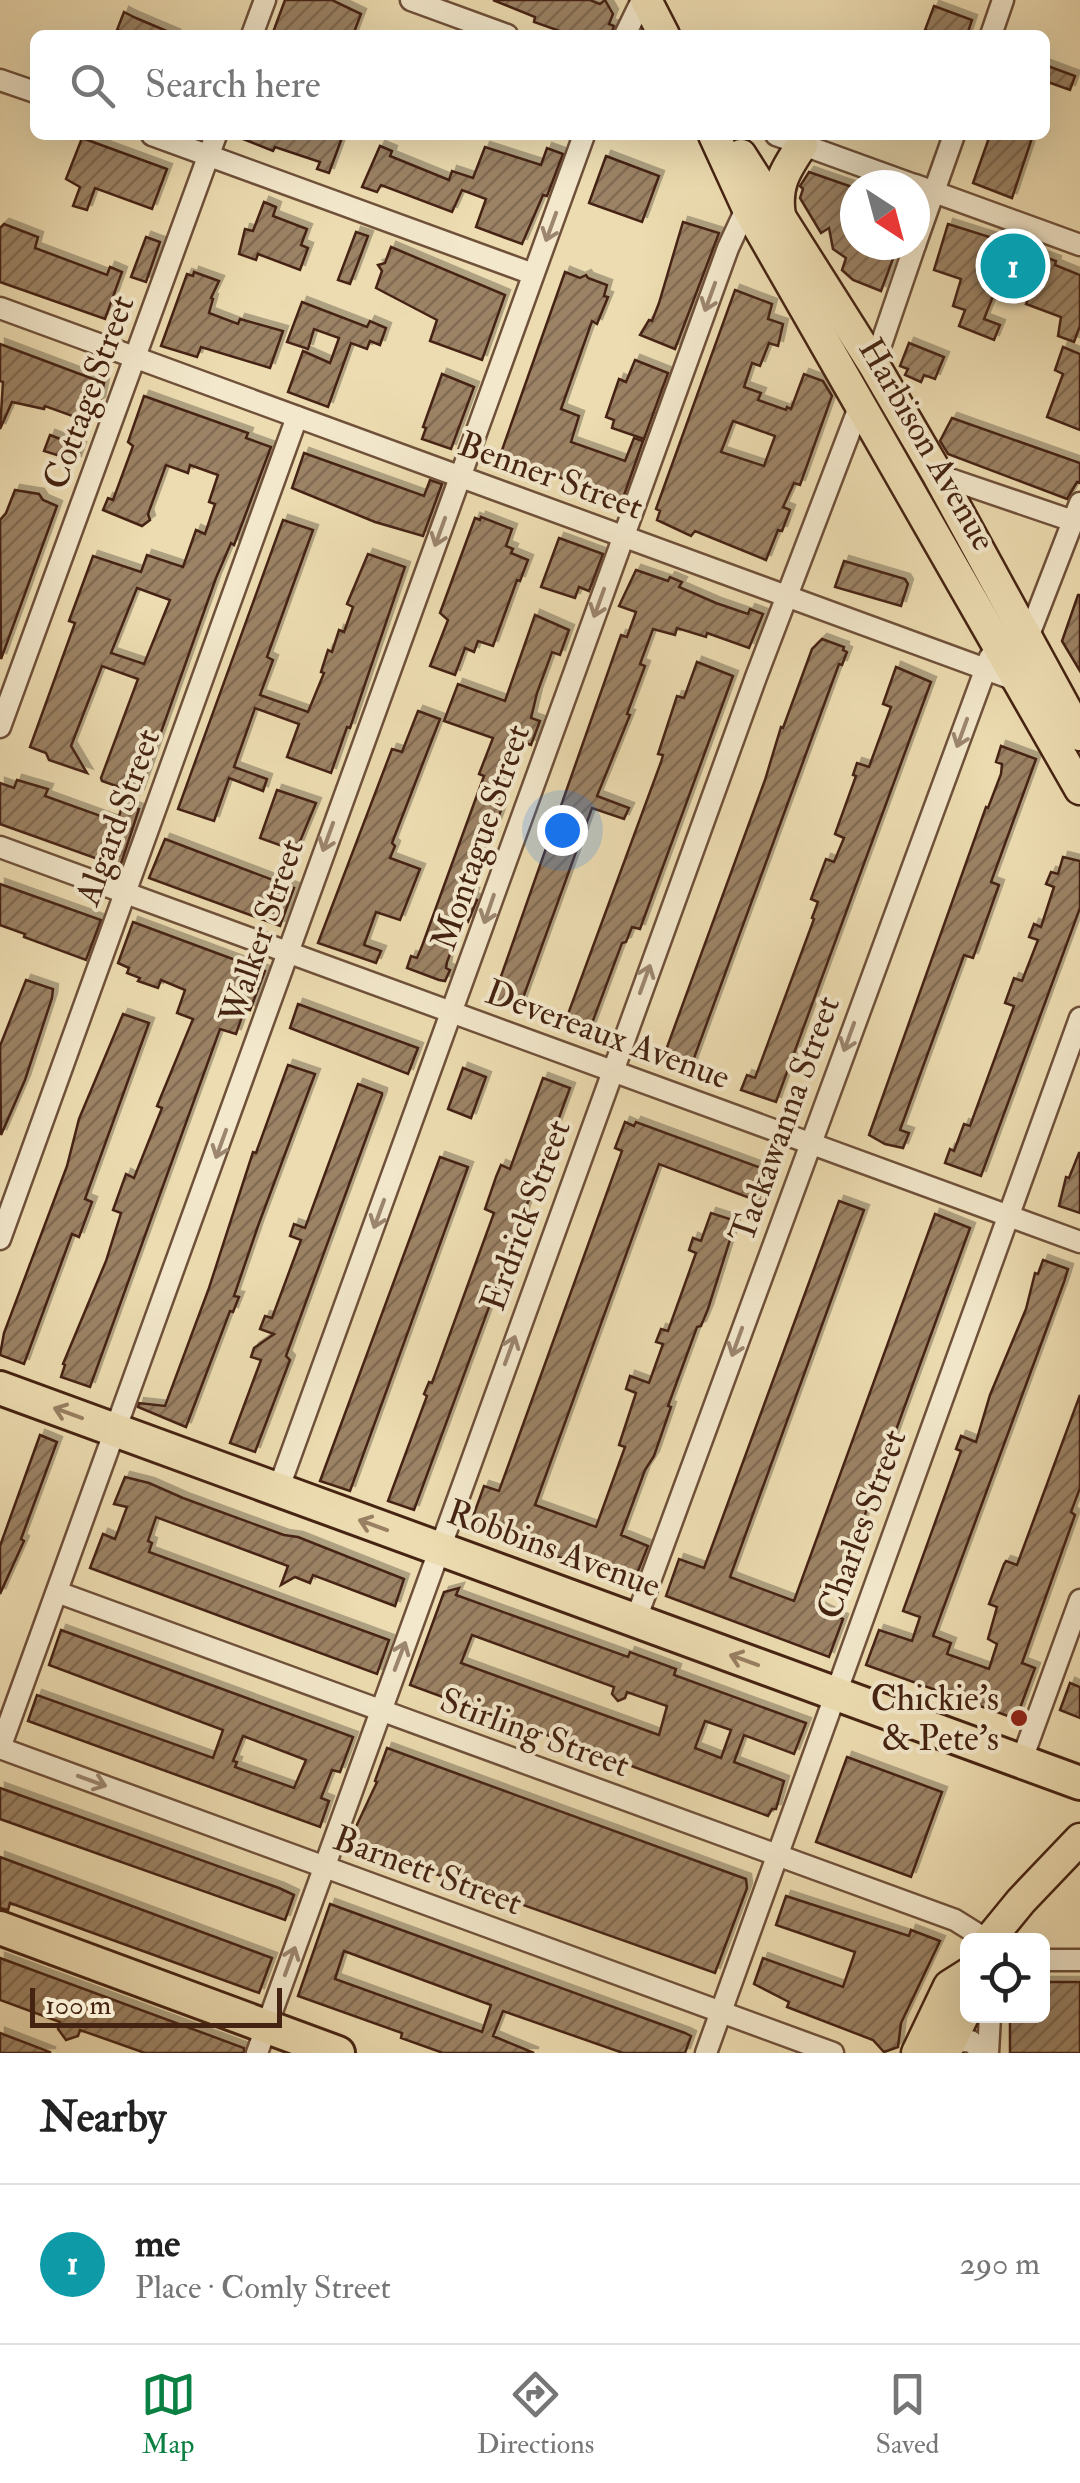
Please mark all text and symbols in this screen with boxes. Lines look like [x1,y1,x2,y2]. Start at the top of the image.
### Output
search box [30,30,1050,140]
icon: search [65,58,120,113]
text: Search here [145,61,321,109]
north arrow [840,170,930,260]
one-way arrow [541,210,559,241]
pin: 1 [980,228,1046,304]
one-way arrow [700,281,718,312]
street label: Cottage Street [34,289,144,495]
street label: Harbison Avenue [849,330,1006,559]
street label: Benner Street [452,422,649,530]
one-way arrow [430,516,448,547]
one-way arrow [589,586,607,617]
one-way arrow [952,716,970,747]
street label: Montague Street [422,719,540,956]
street label: Algard Street [65,723,170,913]
your location [537,805,588,856]
one-way arrow [318,821,336,852]
street label: Walker Street [210,834,314,1030]
one-way arrow [479,892,497,924]
one-way arrow [637,964,655,995]
street label: Devereaux Avenue [479,970,736,1100]
street label: Tackawanna Street [720,990,850,1249]
one-way arrow [839,1021,857,1052]
street label: Erdrick Street [471,1114,581,1317]
one-way arrow [210,1127,228,1159]
one-way arrow [369,1199,387,1229]
one-way arrow [727,1326,745,1357]
one-way arrow [502,1335,520,1366]
one-way arrow [53,1403,84,1421]
street label: Charles Street [807,1424,917,1625]
street label: Robbins Avenue [441,1490,666,1608]
one-way arrow [358,1515,389,1533]
one-way arrow [392,1641,410,1672]
one-way arrow [729,1650,760,1668]
place label: Chickie's & Pete's [871,1677,999,1761]
street label: Stirling Street [434,1678,635,1788]
marker: Chickie's & Pete's [1008,1707,1030,1729]
one-way arrow [75,1773,106,1791]
street label: Barnett Street [327,1816,528,1925]
map controls [960,1933,1050,2023]
button: locate [960,1933,1050,2023]
one-way arrow [282,1947,300,1978]
scale bar [30,1983,282,2028]
text: 100 m [45,1988,111,2023]
text: Nearby [40,2092,166,2144]
text: me [135,2220,180,2268]
text: 1 [67,2244,78,2284]
text: 290 m [959,2244,1040,2284]
text: Place · Comly Street [135,2268,391,2308]
tab: Map [141,2367,196,2462]
tab: Directions [477,2367,594,2462]
tab: Saved [875,2367,939,2462]

